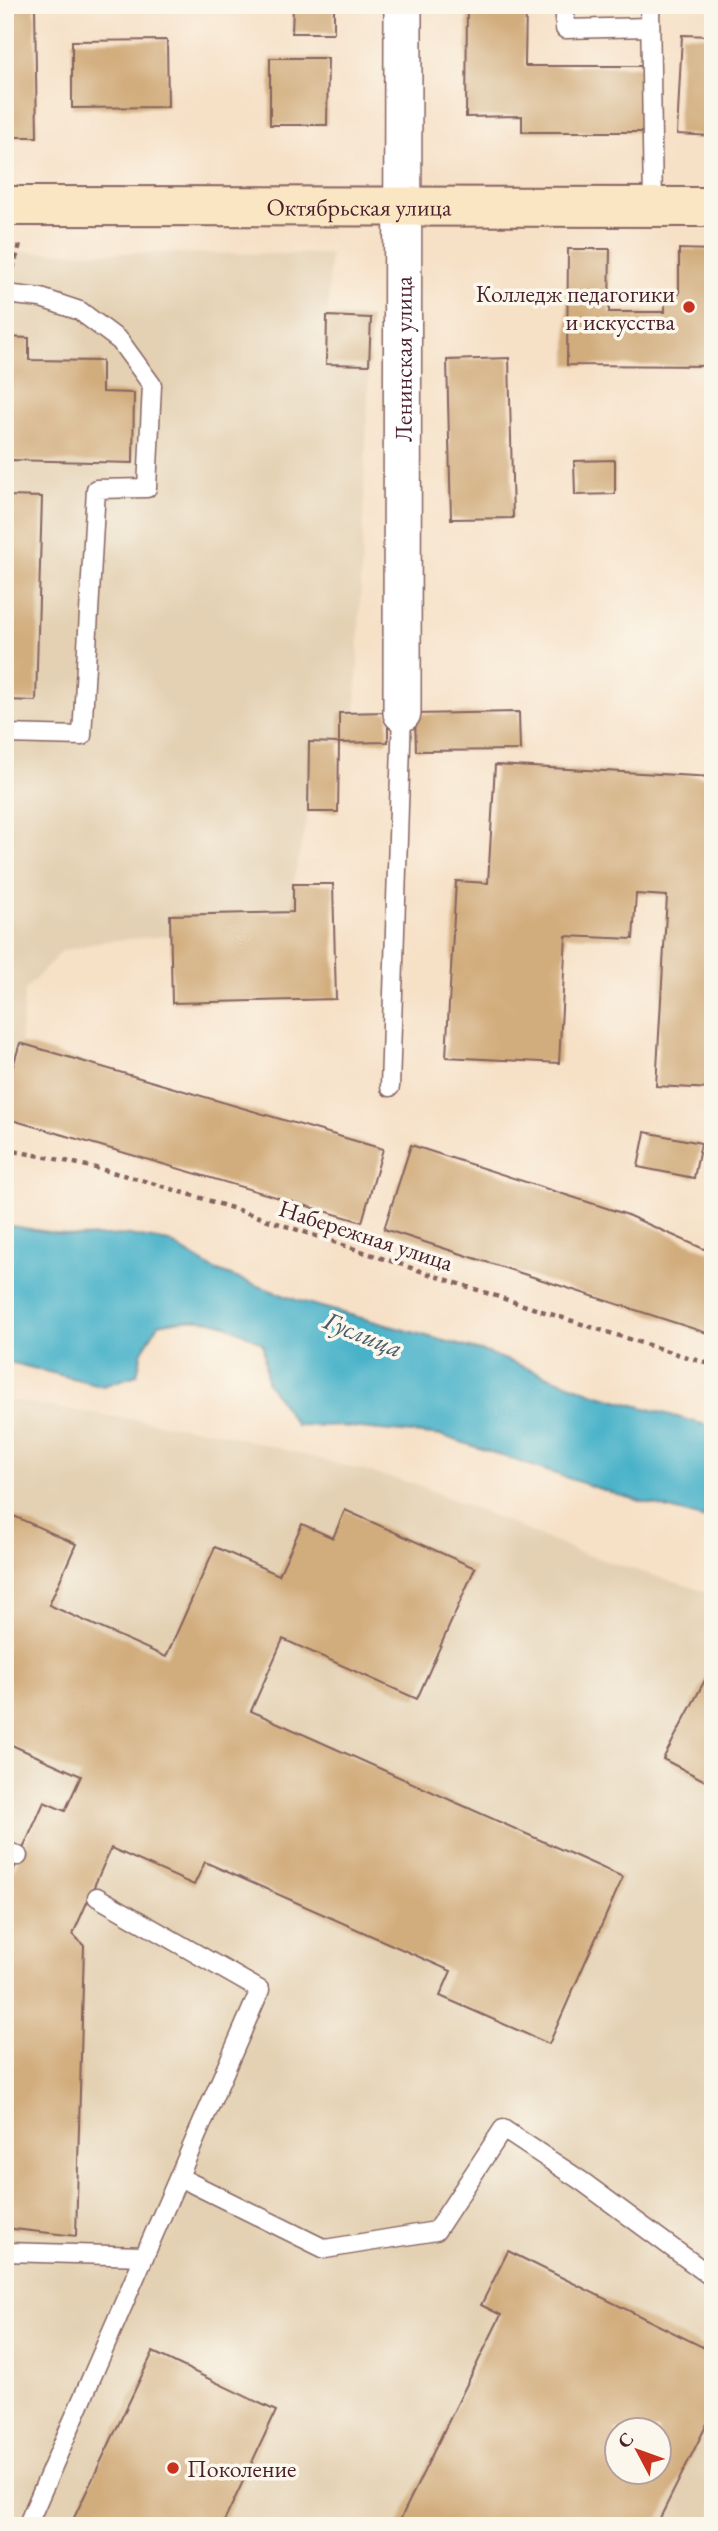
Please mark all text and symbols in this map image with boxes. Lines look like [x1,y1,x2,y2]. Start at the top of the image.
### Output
street label: Октябрьская улица [266,191,452,222]
street label: Ленинская улица [387,276,418,442]
place label: Колледж педагогики и искусства [476,278,675,337]
marker: Колледж педагогики и искусства [681,299,697,315]
street label: Набережная улица [275,1192,457,1278]
water label: Гуслица [318,1302,407,1365]
north arrow [602,2416,672,2486]
text: С [612,2427,639,2453]
place label: Поколение [187,2453,296,2484]
marker: Поколение [165,2460,181,2476]

